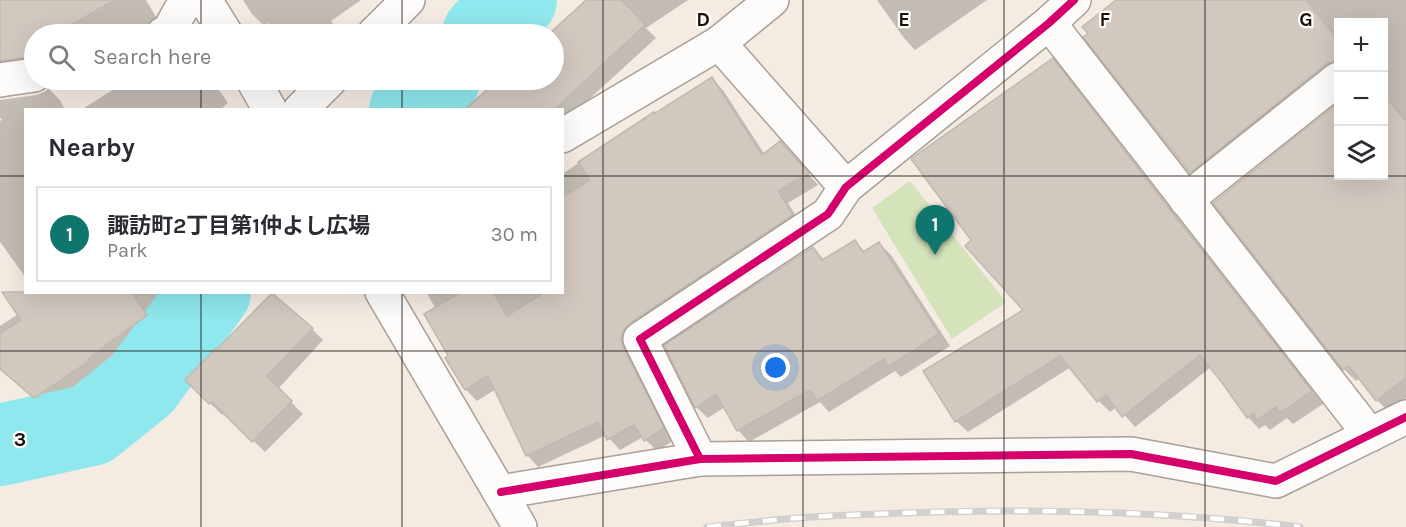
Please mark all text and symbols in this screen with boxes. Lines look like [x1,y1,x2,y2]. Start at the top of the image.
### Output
text: D [696,8,710,31]
text: E [898,8,910,31]
text: F [1100,8,1111,31]
text: G [1299,8,1313,31]
map controls [1334,18,1388,180]
button: + [1334,18,1388,72]
search box [24,24,564,90]
icon: search [45,41,78,74]
text: Search here [93,44,211,70]
button: − [1334,72,1388,126]
button: layers [1334,126,1388,180]
text: Nearby [48,132,135,163]
pin: 1 [916,206,954,255]
text: 諏訪町2丁目第1仲よし広場 [107,213,370,239]
text: 1 [66,223,73,246]
text: 30 m [491,223,538,246]
text: Park [107,239,148,262]
your location [761,353,790,382]
text: 3 [14,428,26,451]

